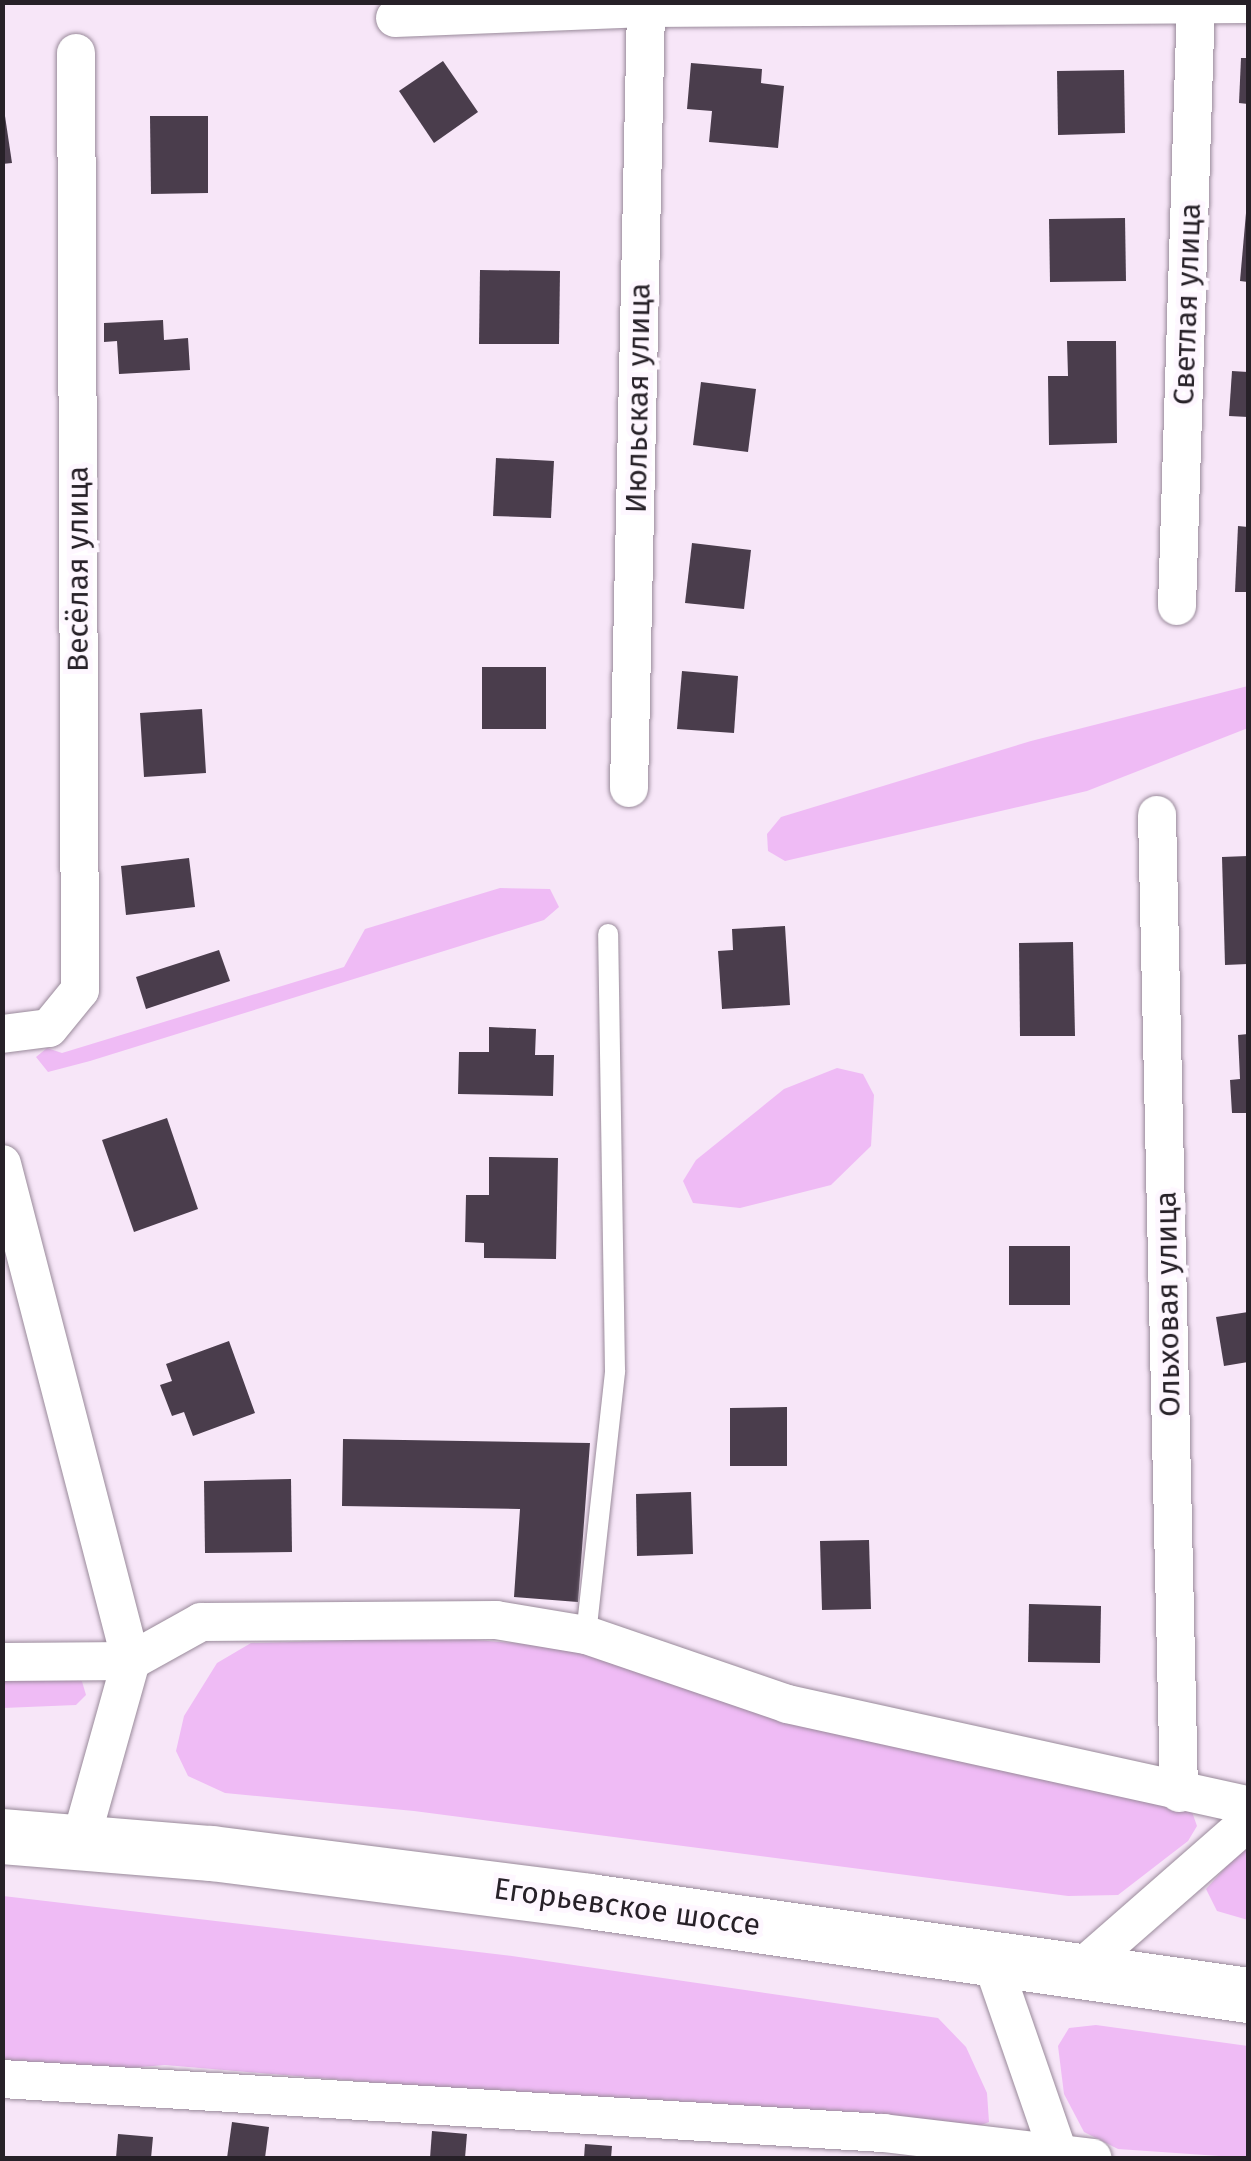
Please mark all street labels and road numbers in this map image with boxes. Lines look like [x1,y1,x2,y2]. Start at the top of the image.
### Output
street label: Светлая улица [1165,202,1209,406]
street label: Июльская улица [618,283,658,513]
street label: Весёлая улица [60,466,96,672]
street label: Ольховая улица [1148,1191,1188,1417]
street label: Егорьевское шоссе [492,1870,762,1944]

